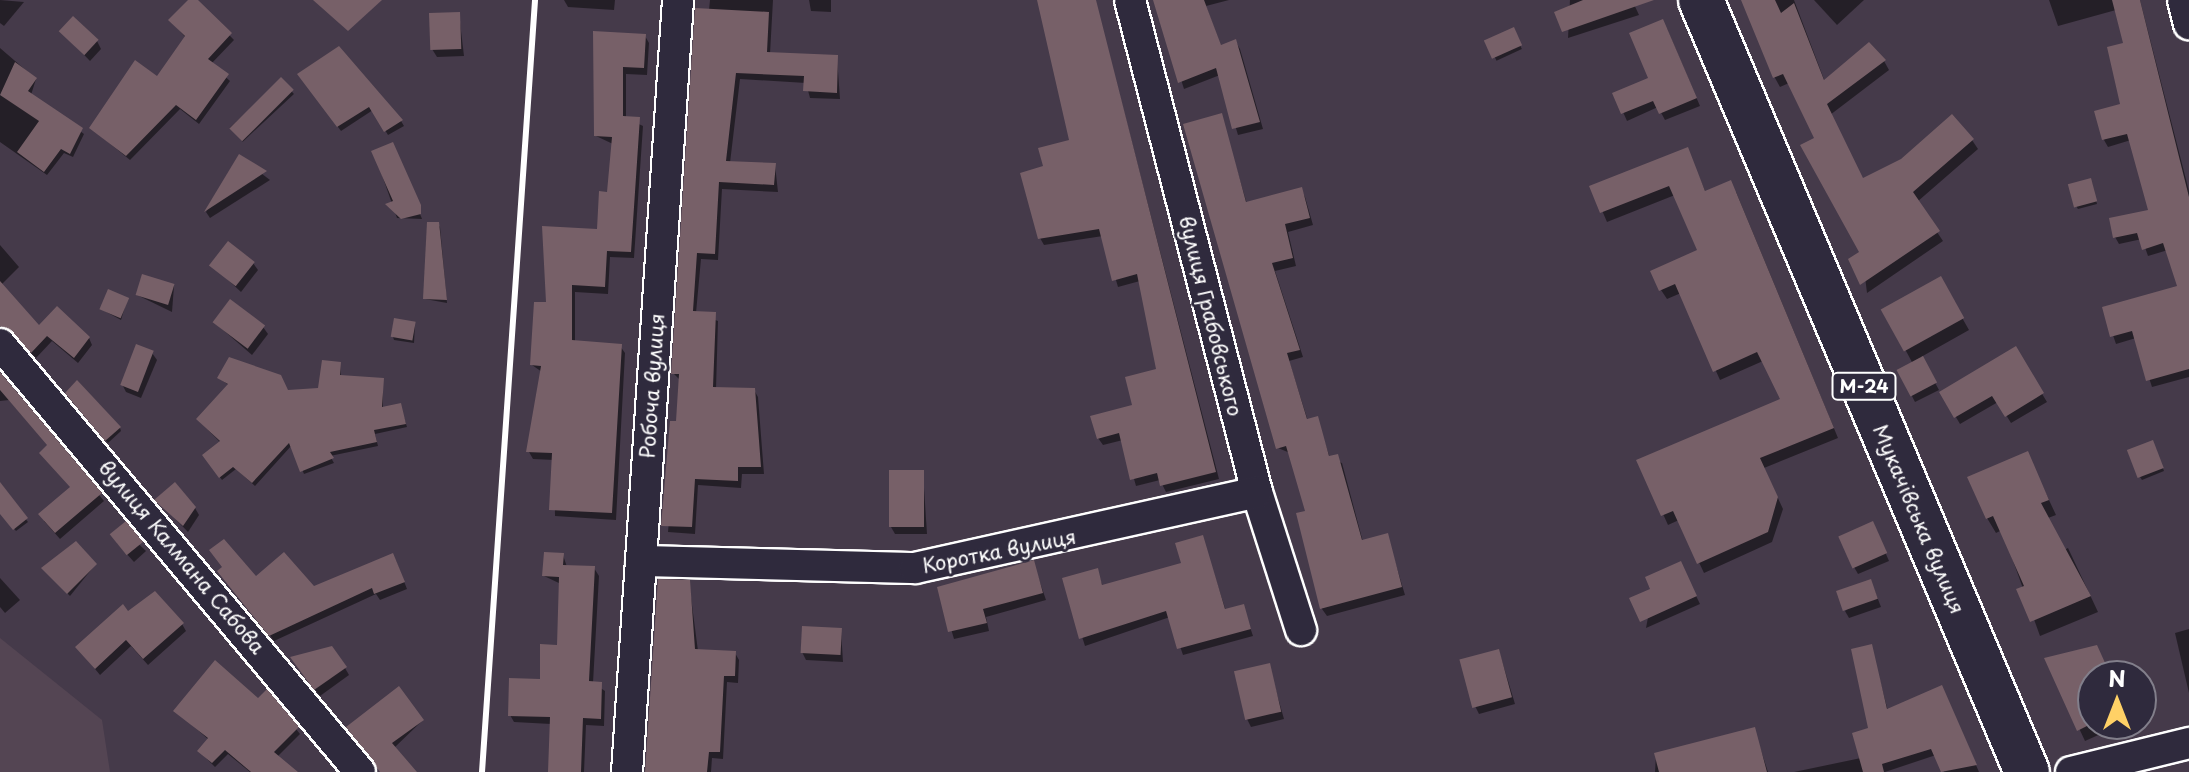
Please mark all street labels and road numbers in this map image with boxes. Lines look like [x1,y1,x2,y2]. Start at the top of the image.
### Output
street label: вулиця Грабовського [1174,213,1248,419]
street label: Робоча вулиця [635,312,669,460]
road number: М-24 [1830,372,1898,400]
street label: Мукачівська вулиця [1868,420,1970,618]
street label: вулиця Калмана Сабова [94,455,270,659]
street label: Коротка вулиця [919,524,1079,578]

